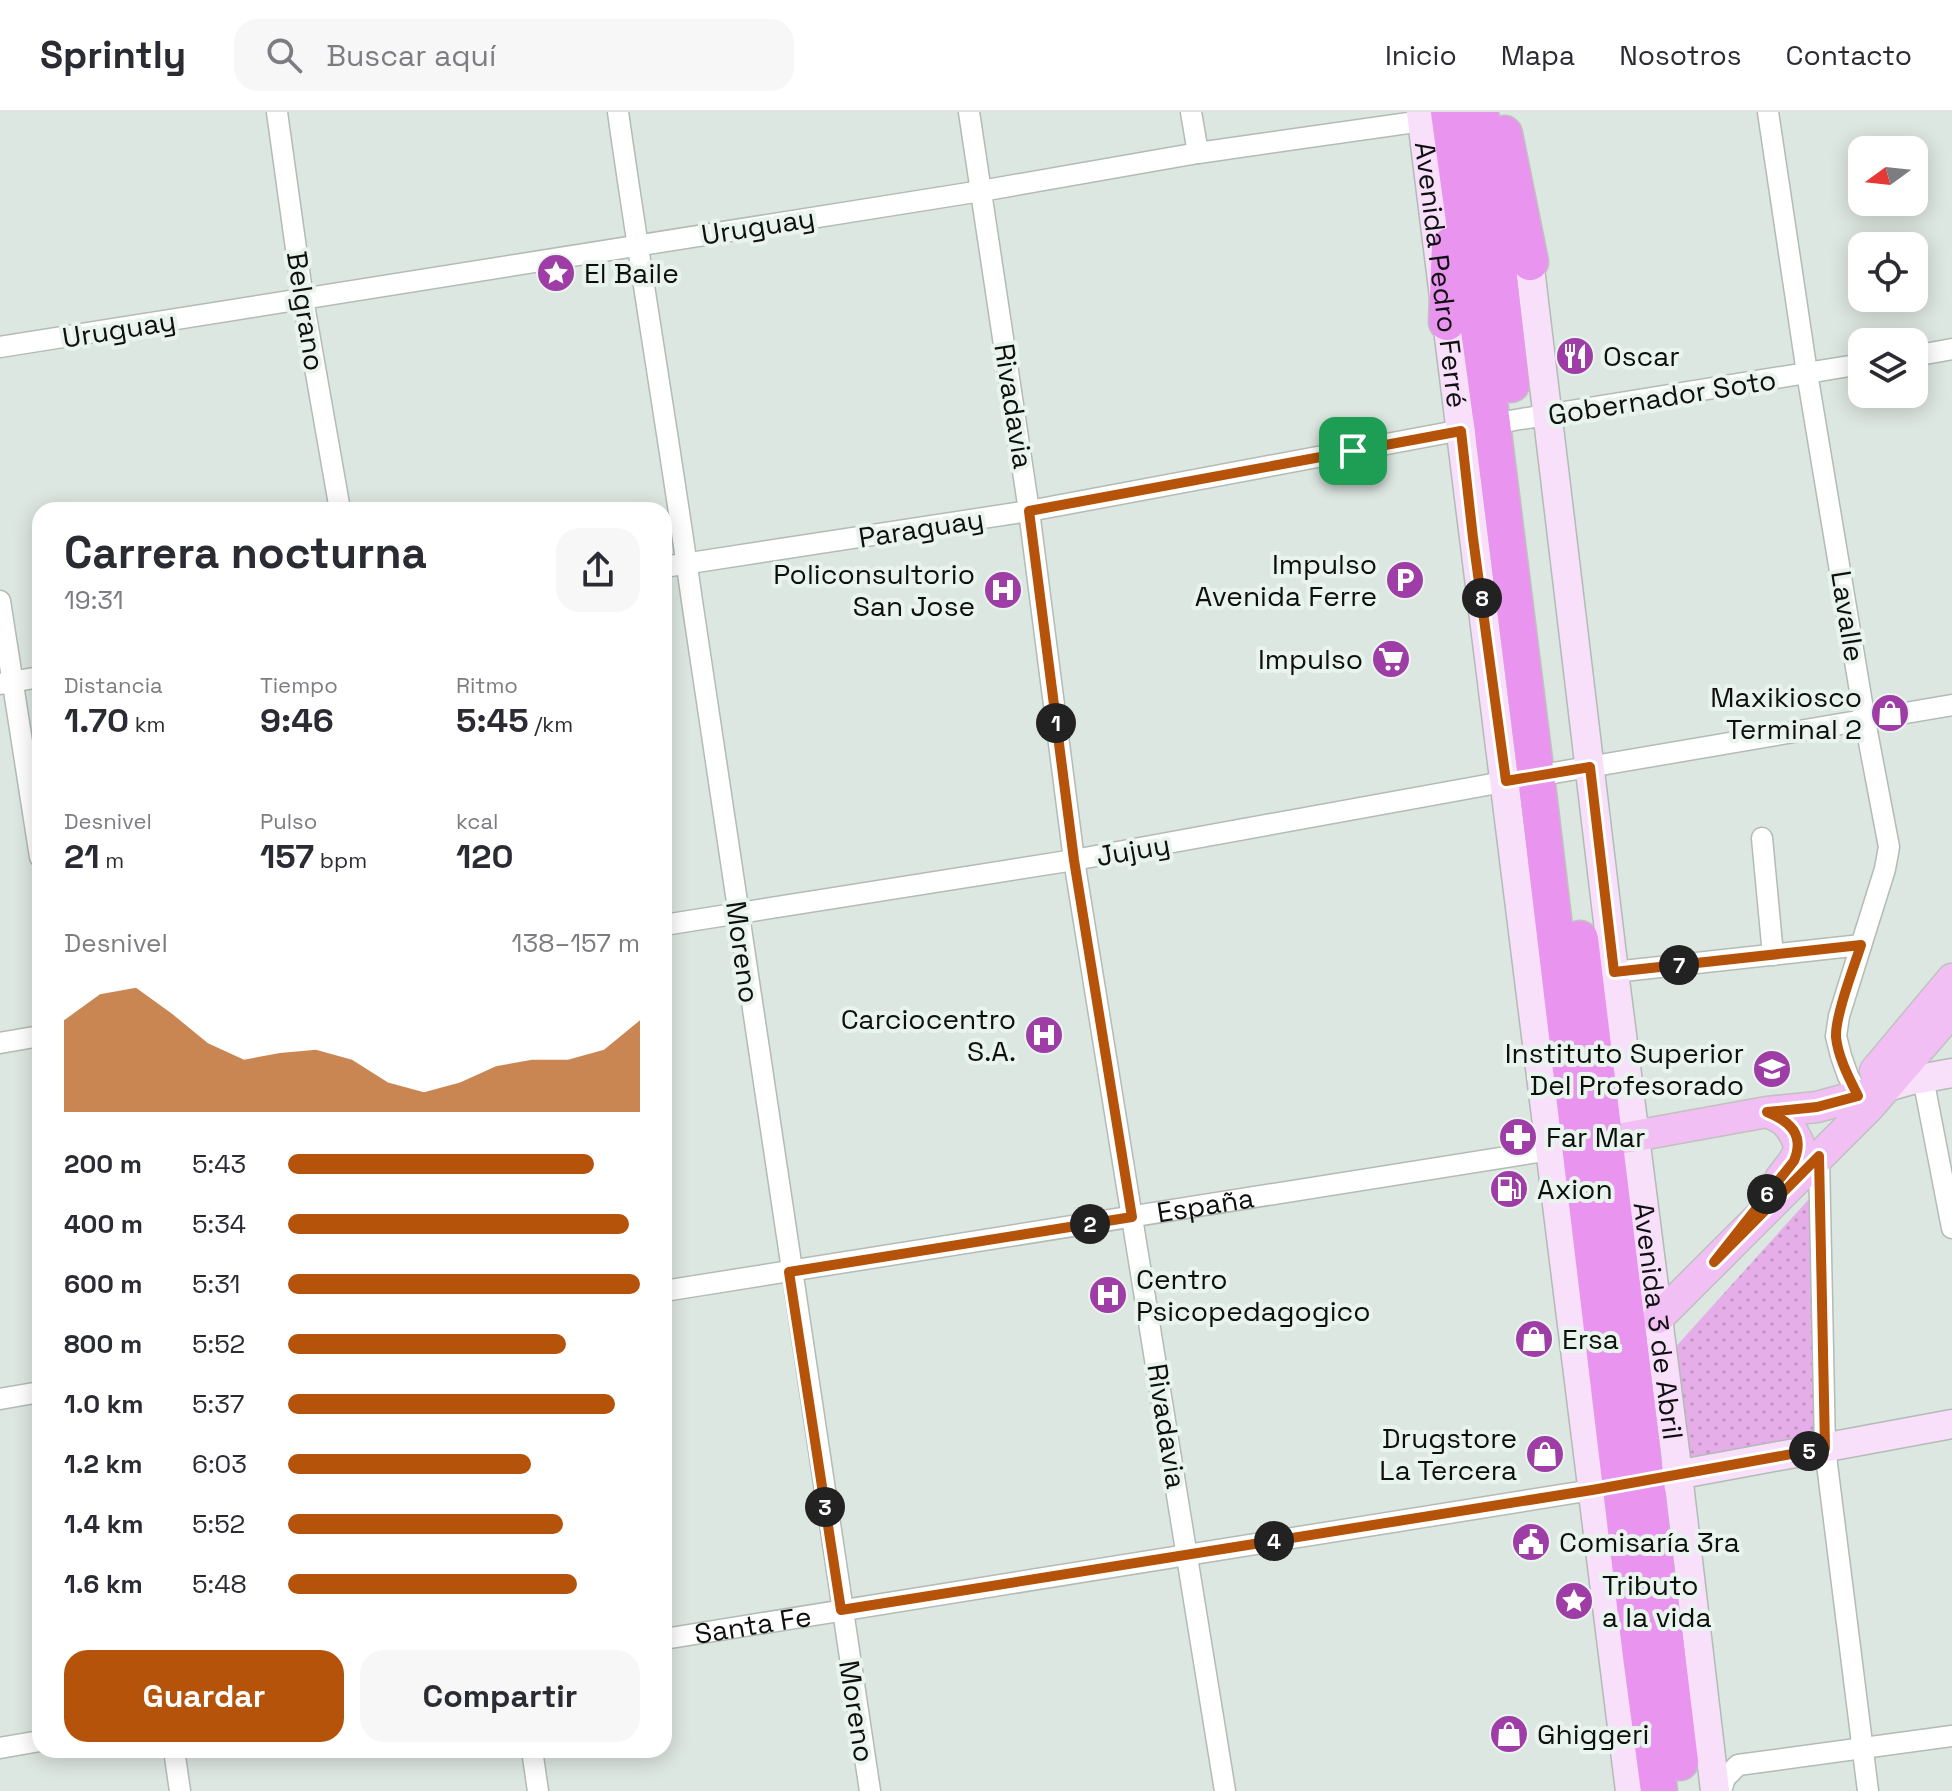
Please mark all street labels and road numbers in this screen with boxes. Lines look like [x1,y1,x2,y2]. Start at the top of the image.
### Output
street label: Avenida Pedro Ferré [1407,140,1476,410]
street label: Uruguay [699,199,817,253]
street label: Belgrano [279,249,333,373]
street label: Uruguay [60,302,178,356]
street label: Rivadavia [986,341,1042,471]
street label: Gobernador Soto [1545,361,1779,433]
street label: Paraguay [856,500,986,556]
street label: Lavalle [1823,568,1873,664]
street label: Jujuy [1093,826,1173,874]
street label: Moreno [718,899,768,1005]
street label: España [1154,1179,1256,1230]
street label: Avenida 3 de Abril [1625,1200,1691,1442]
street label: Rivadavia [1139,1361,1195,1491]
street label: Santa Fe [692,1598,814,1652]
street label: Moreno [831,1658,883,1764]

